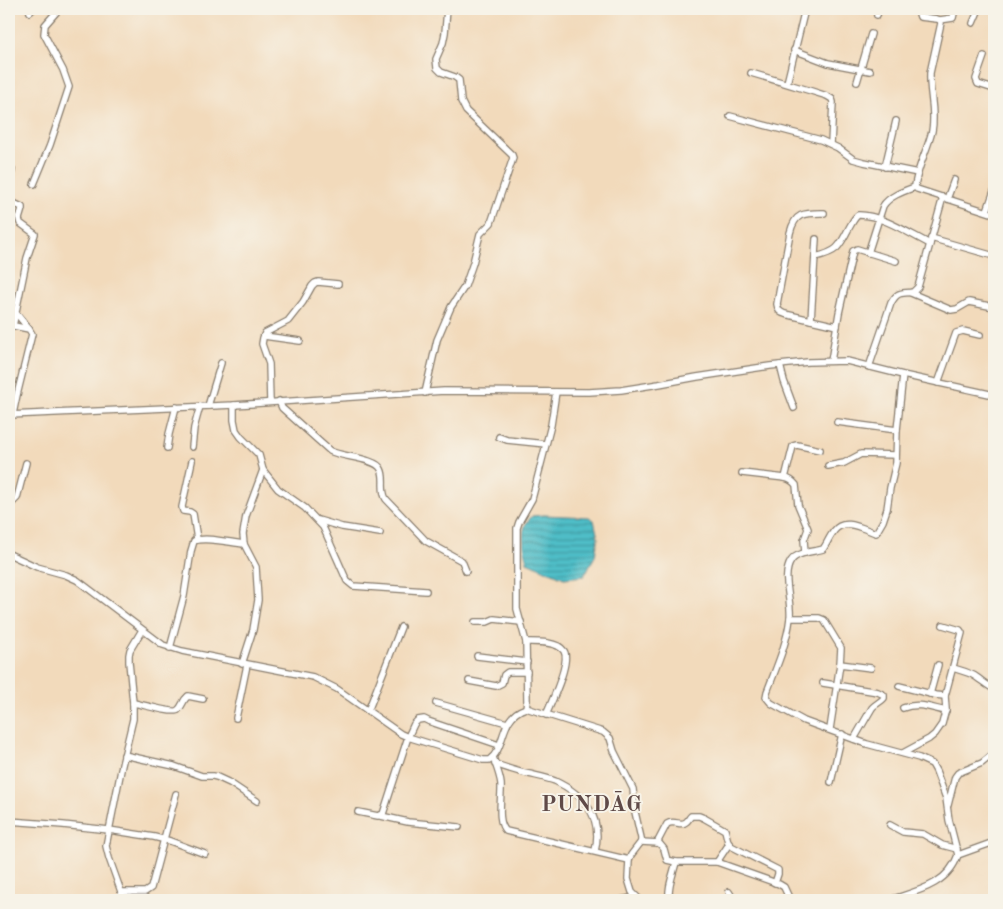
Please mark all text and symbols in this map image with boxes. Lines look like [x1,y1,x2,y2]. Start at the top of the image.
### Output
district label: PUNDĀG [541,790,643,816]

